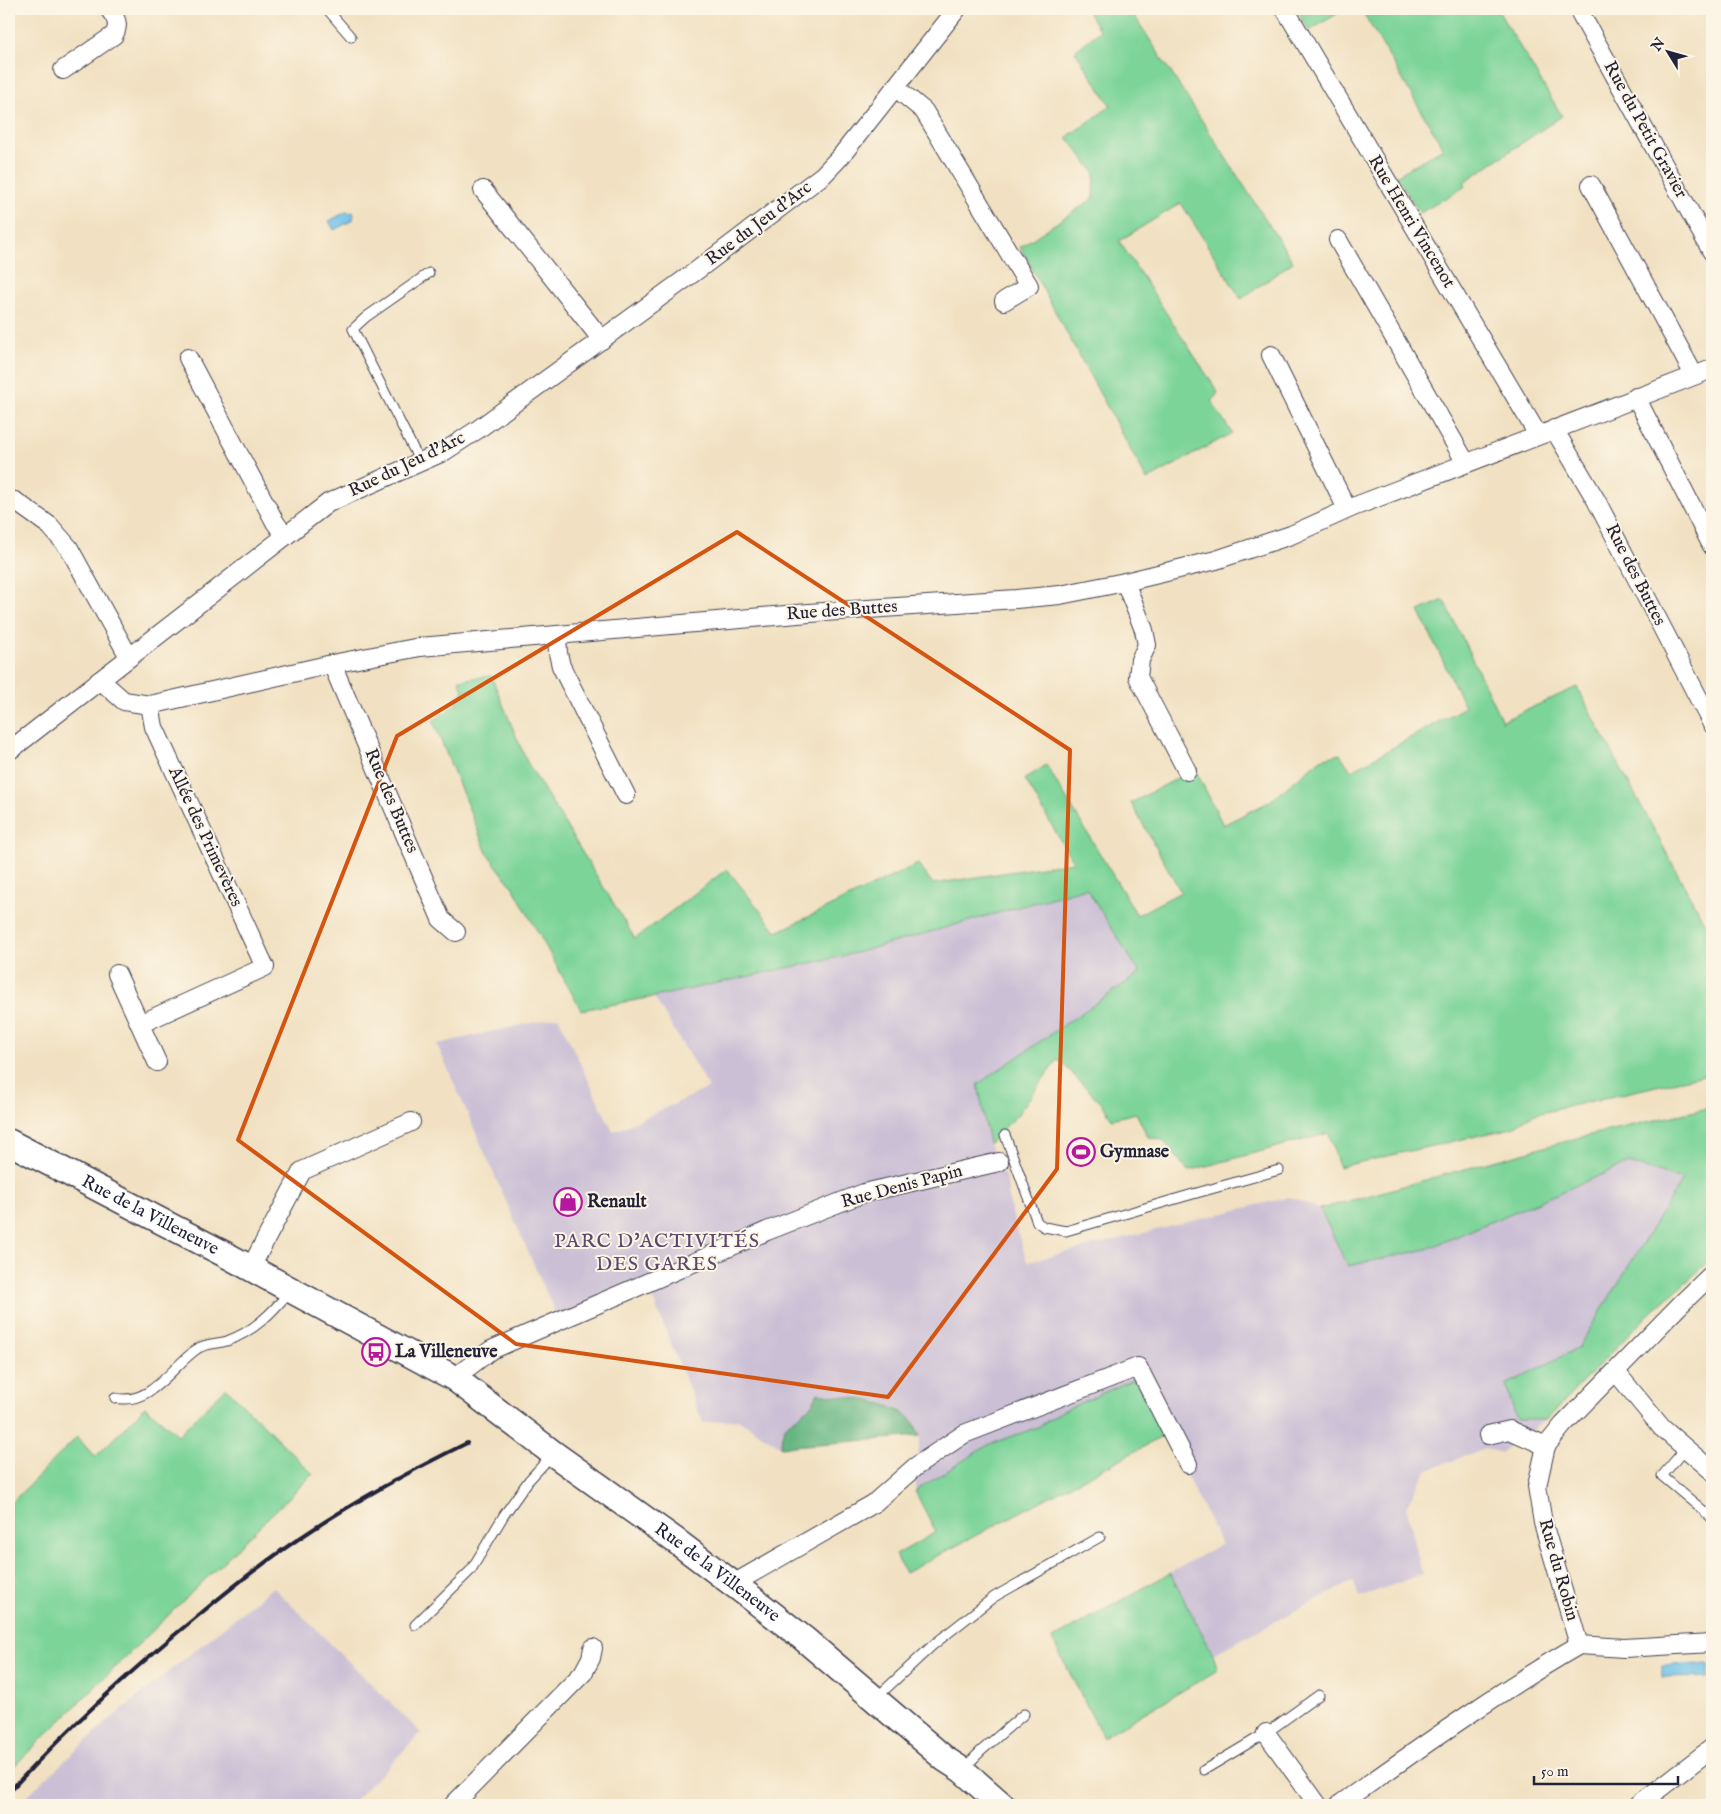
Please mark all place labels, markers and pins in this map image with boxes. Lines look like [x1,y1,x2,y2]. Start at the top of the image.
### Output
sports icon: Gymnase [1066,1137,1096,1167]
place label: Gymnase [1100,1141,1170,1164]
shop icon: Renault [553,1187,583,1217]
place label: Renault [587,1191,647,1214]
bus stop icon: La Villeneuve [361,1337,391,1367]
place label: La Villeneuve [395,1341,498,1364]

